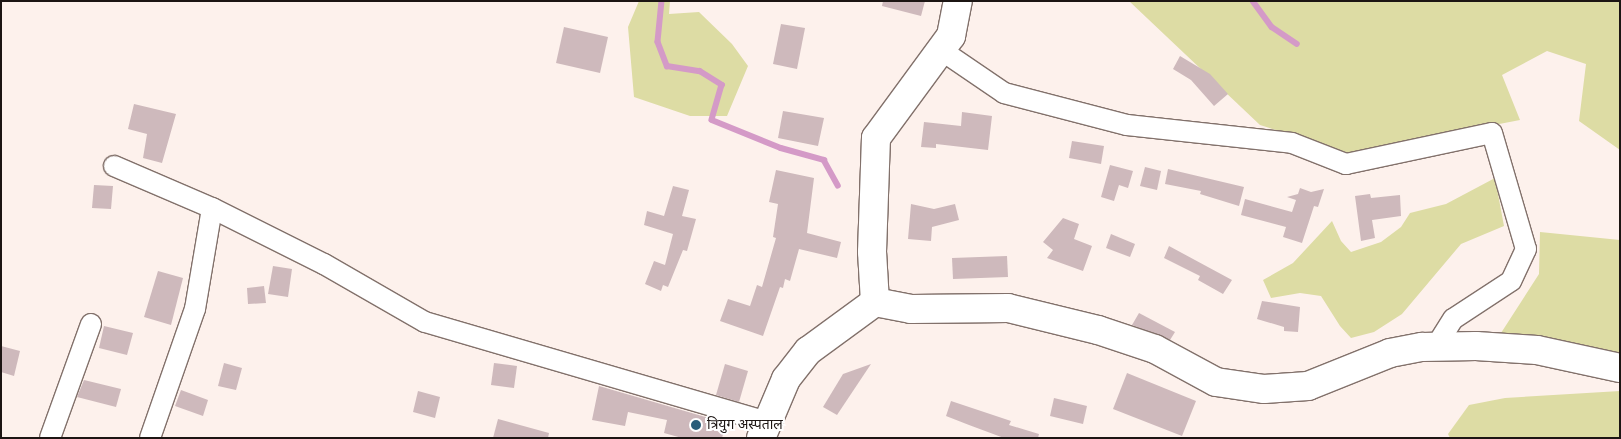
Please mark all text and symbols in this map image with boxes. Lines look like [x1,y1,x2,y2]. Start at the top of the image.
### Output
place label: त्रियुग अस्पताल [707,417,783,433]
marker: त्रियुग अस्पताल [689,418,703,432]

